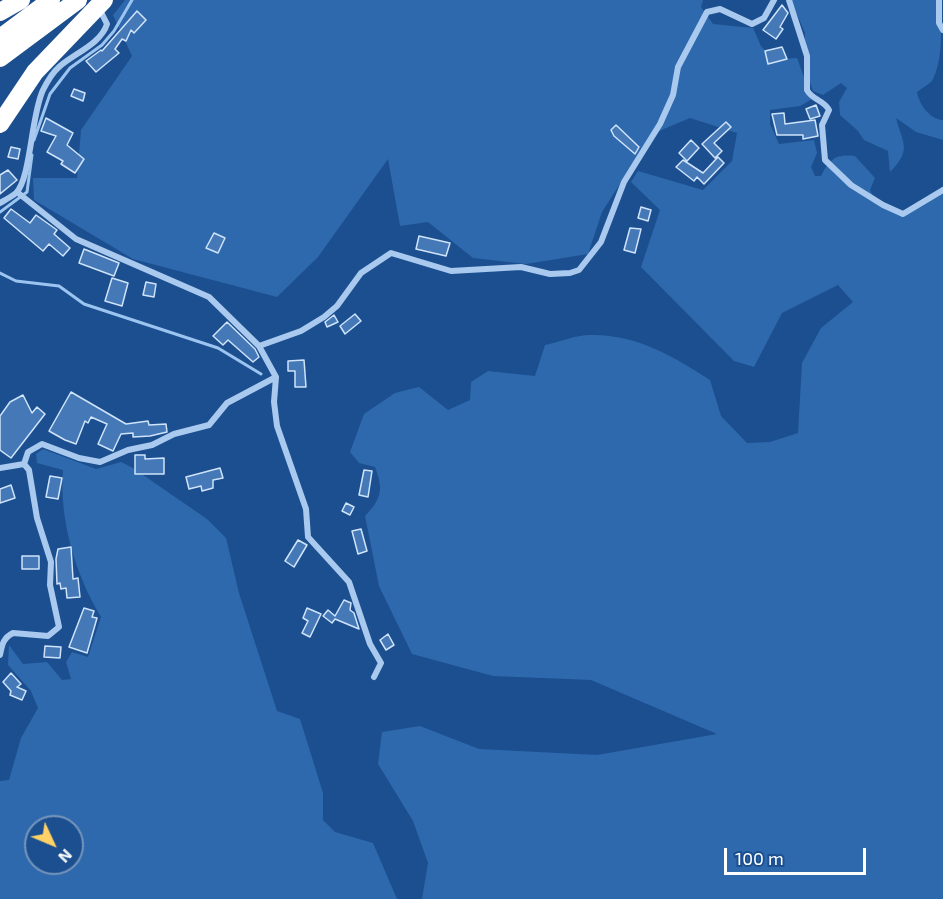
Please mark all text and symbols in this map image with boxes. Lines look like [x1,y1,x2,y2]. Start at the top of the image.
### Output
north arrow [24,815,84,875]
scale bar [727,836,870,874]
text: N [55,846,77,867]
text: 100 m [735,847,784,869]

